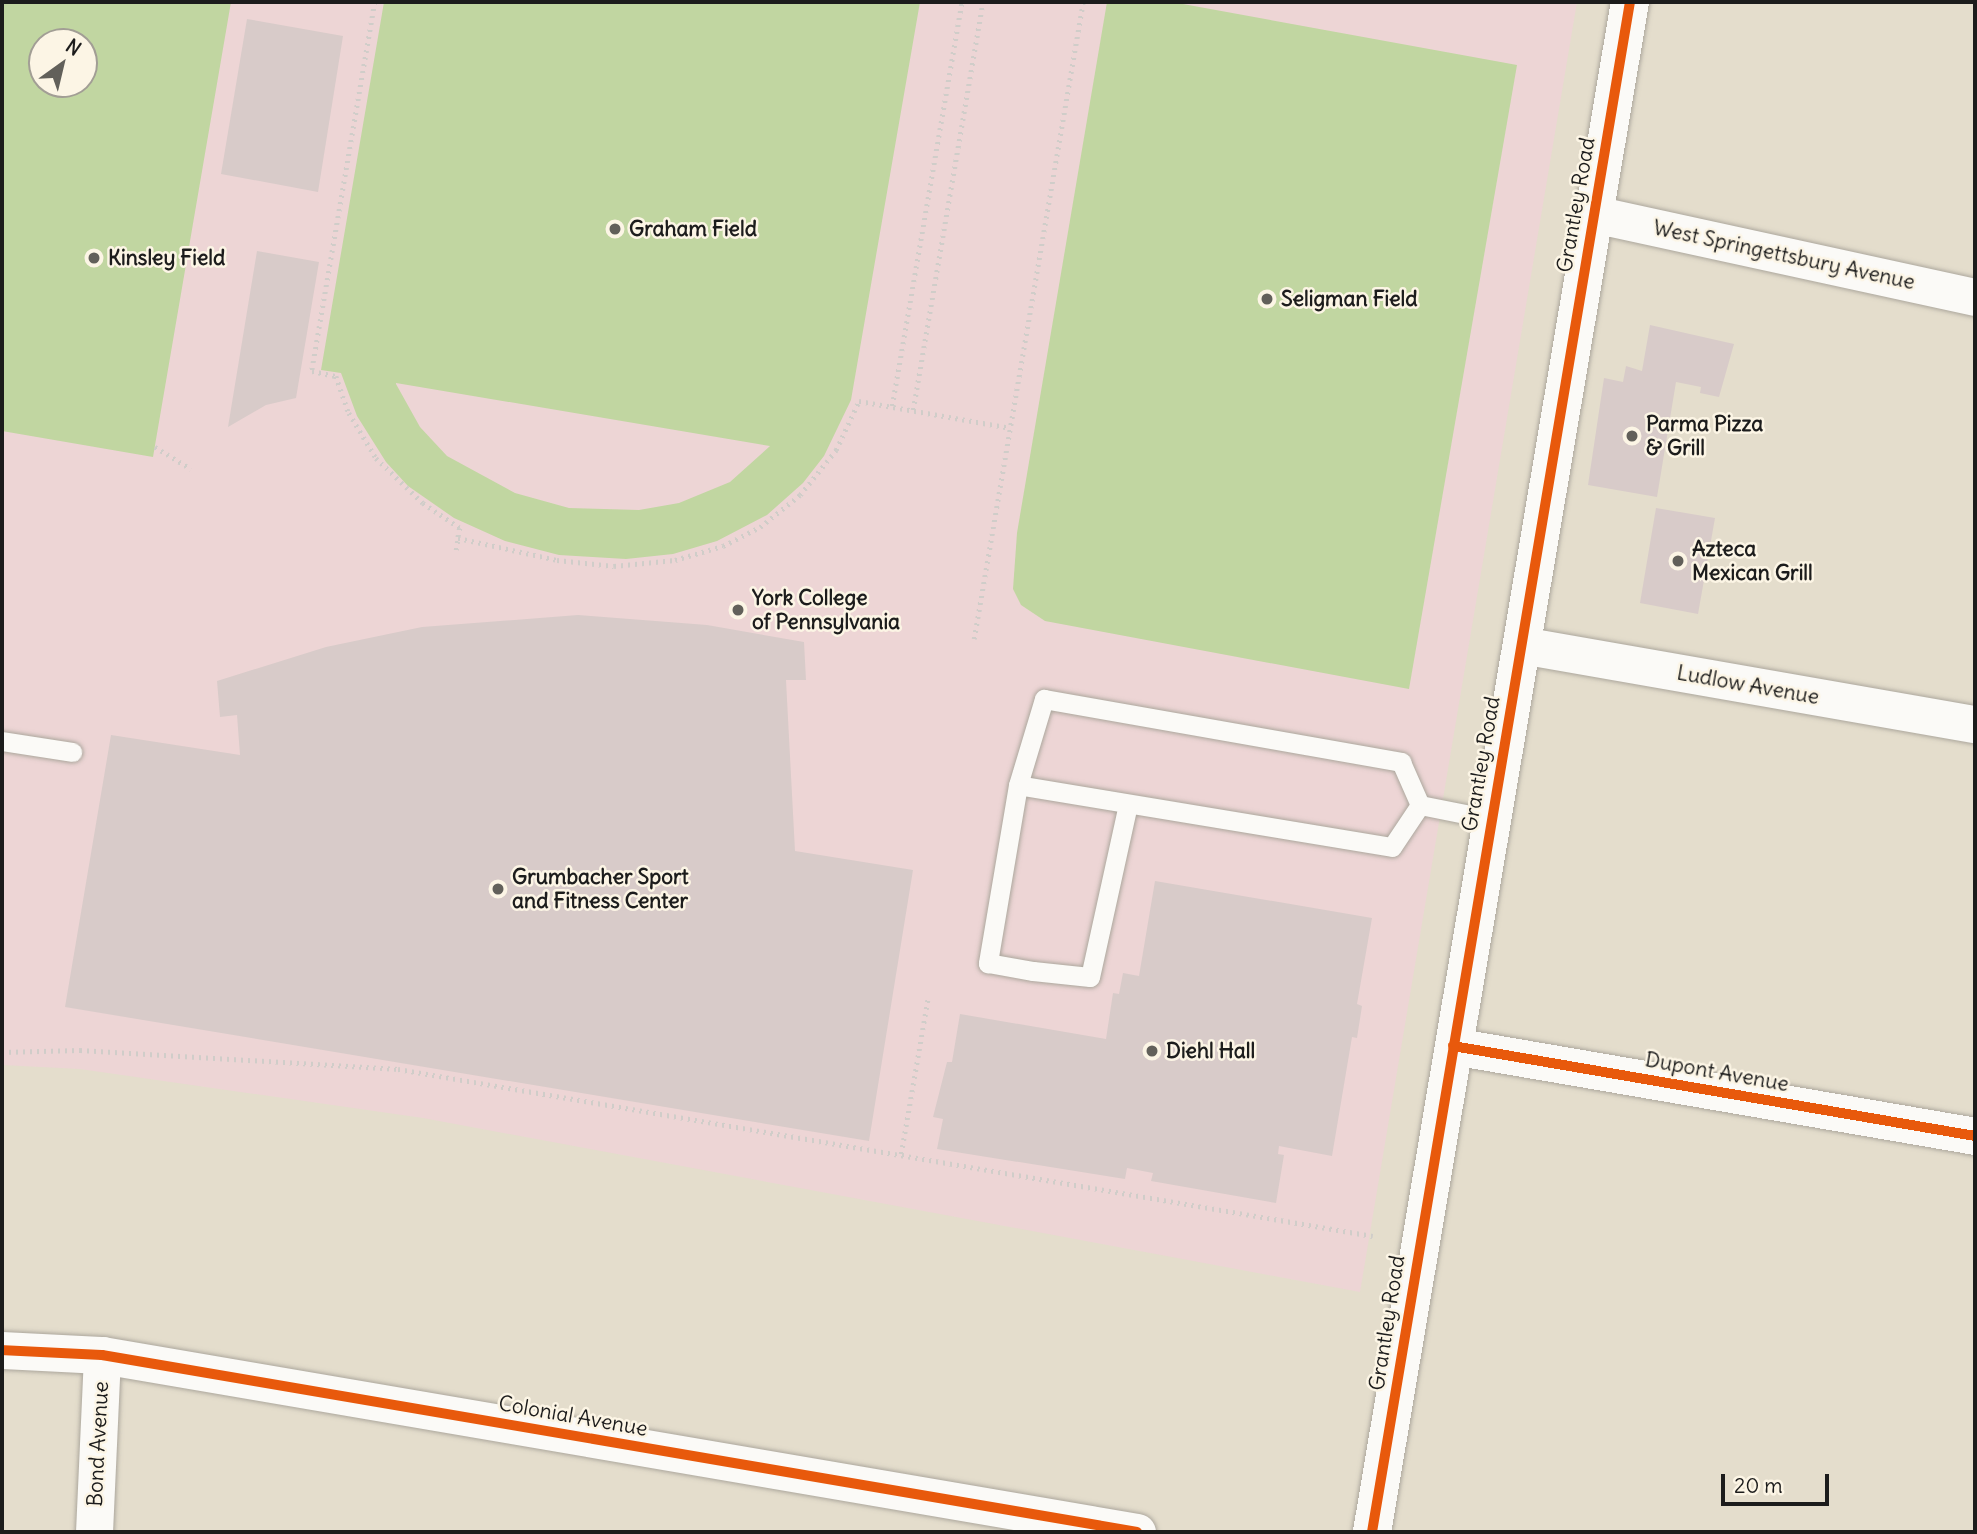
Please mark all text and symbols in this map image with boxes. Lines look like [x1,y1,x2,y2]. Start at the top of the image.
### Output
north arrow [28,28,98,98]
text: N [61,34,86,61]
street label: Grantley Road [1552,135,1600,275]
street label: West Springettsbury Avenue [1651,215,1917,295]
place label: Graham Field [629,216,757,242]
marker: Graham Field [607,221,623,237]
place label: Kinsley Field [108,245,225,271]
marker: Kinsley Field [86,250,102,266]
place label: Seligman Field [1281,286,1418,312]
marker: Seligman Field [1259,291,1275,307]
place label: Parma Pizza & Grill [1646,411,1763,461]
marker: Parma Pizza & Grill [1624,428,1640,444]
place label: Azteca Mexican Grill [1692,536,1813,586]
marker: Azteca Mexican Grill [1670,553,1686,569]
place label: York College of Pennsylvania [752,585,900,635]
marker: York College of Pennsylvania [730,602,746,618]
street label: Ludlow Avenue [1675,660,1821,710]
street label: Grantley Road [1457,694,1505,834]
place label: Grumbacher Sport and Fitness Center [512,864,689,914]
marker: Grumbacher Sport and Fitness Center [490,881,506,897]
place label: Diehl Hall [1166,1038,1255,1064]
marker: Diehl Hall [1144,1043,1160,1059]
street label: Dupont Avenue [1643,1047,1791,1097]
street label: Grantley Road [1364,1254,1410,1392]
street label: Bond Avenue [82,1381,114,1507]
street label: Colonial Avenue [497,1390,649,1442]
scale bar [1725,1460,1834,1504]
text: 20 m [1734,1472,1783,1499]

